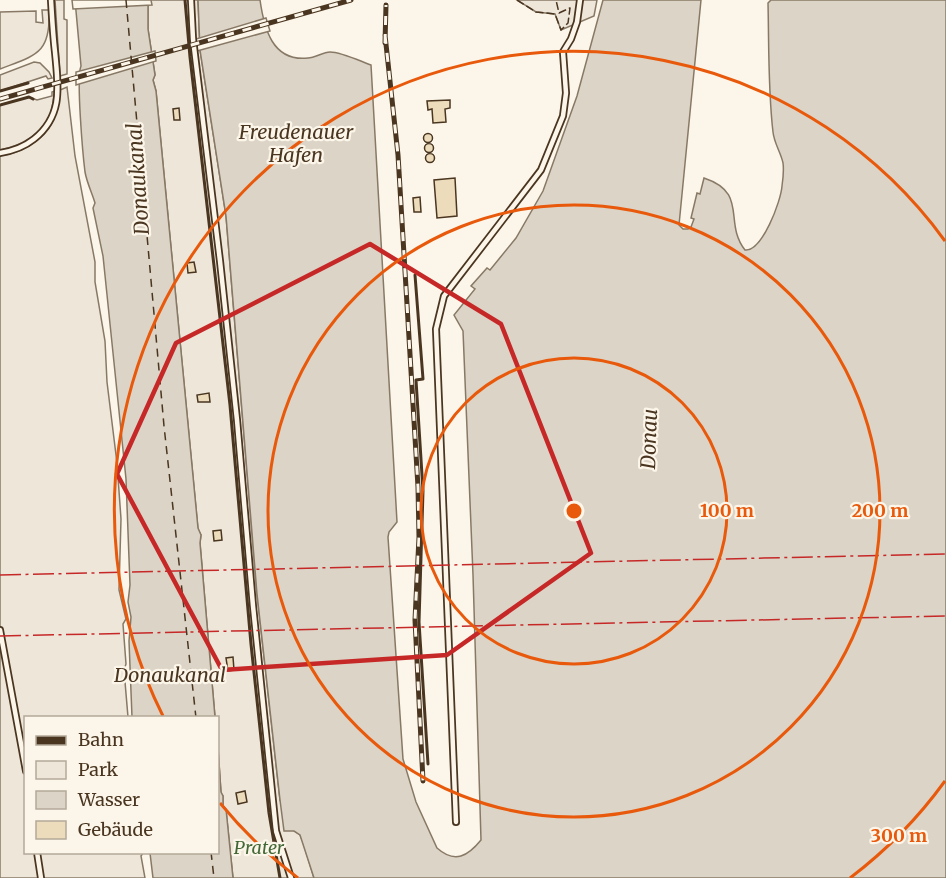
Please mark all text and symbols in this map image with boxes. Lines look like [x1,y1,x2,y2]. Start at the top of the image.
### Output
water label: Freudenauer Hafen [238,119,354,167]
water label: Donaukanal [121,122,154,237]
water label: Donau [635,408,662,471]
text: 100 m [700,499,754,522]
text: 200 m [852,499,908,522]
centre of rings [564,501,584,521]
water label: Donaukanal [113,662,226,687]
legend [24,716,219,854]
text: Bahn [78,728,124,751]
text: Park [78,758,119,781]
text: Wasser [77,788,140,811]
text: Gebäude [78,818,153,841]
text: 300 m [871,824,927,847]
park label: Prater [234,836,285,859]

